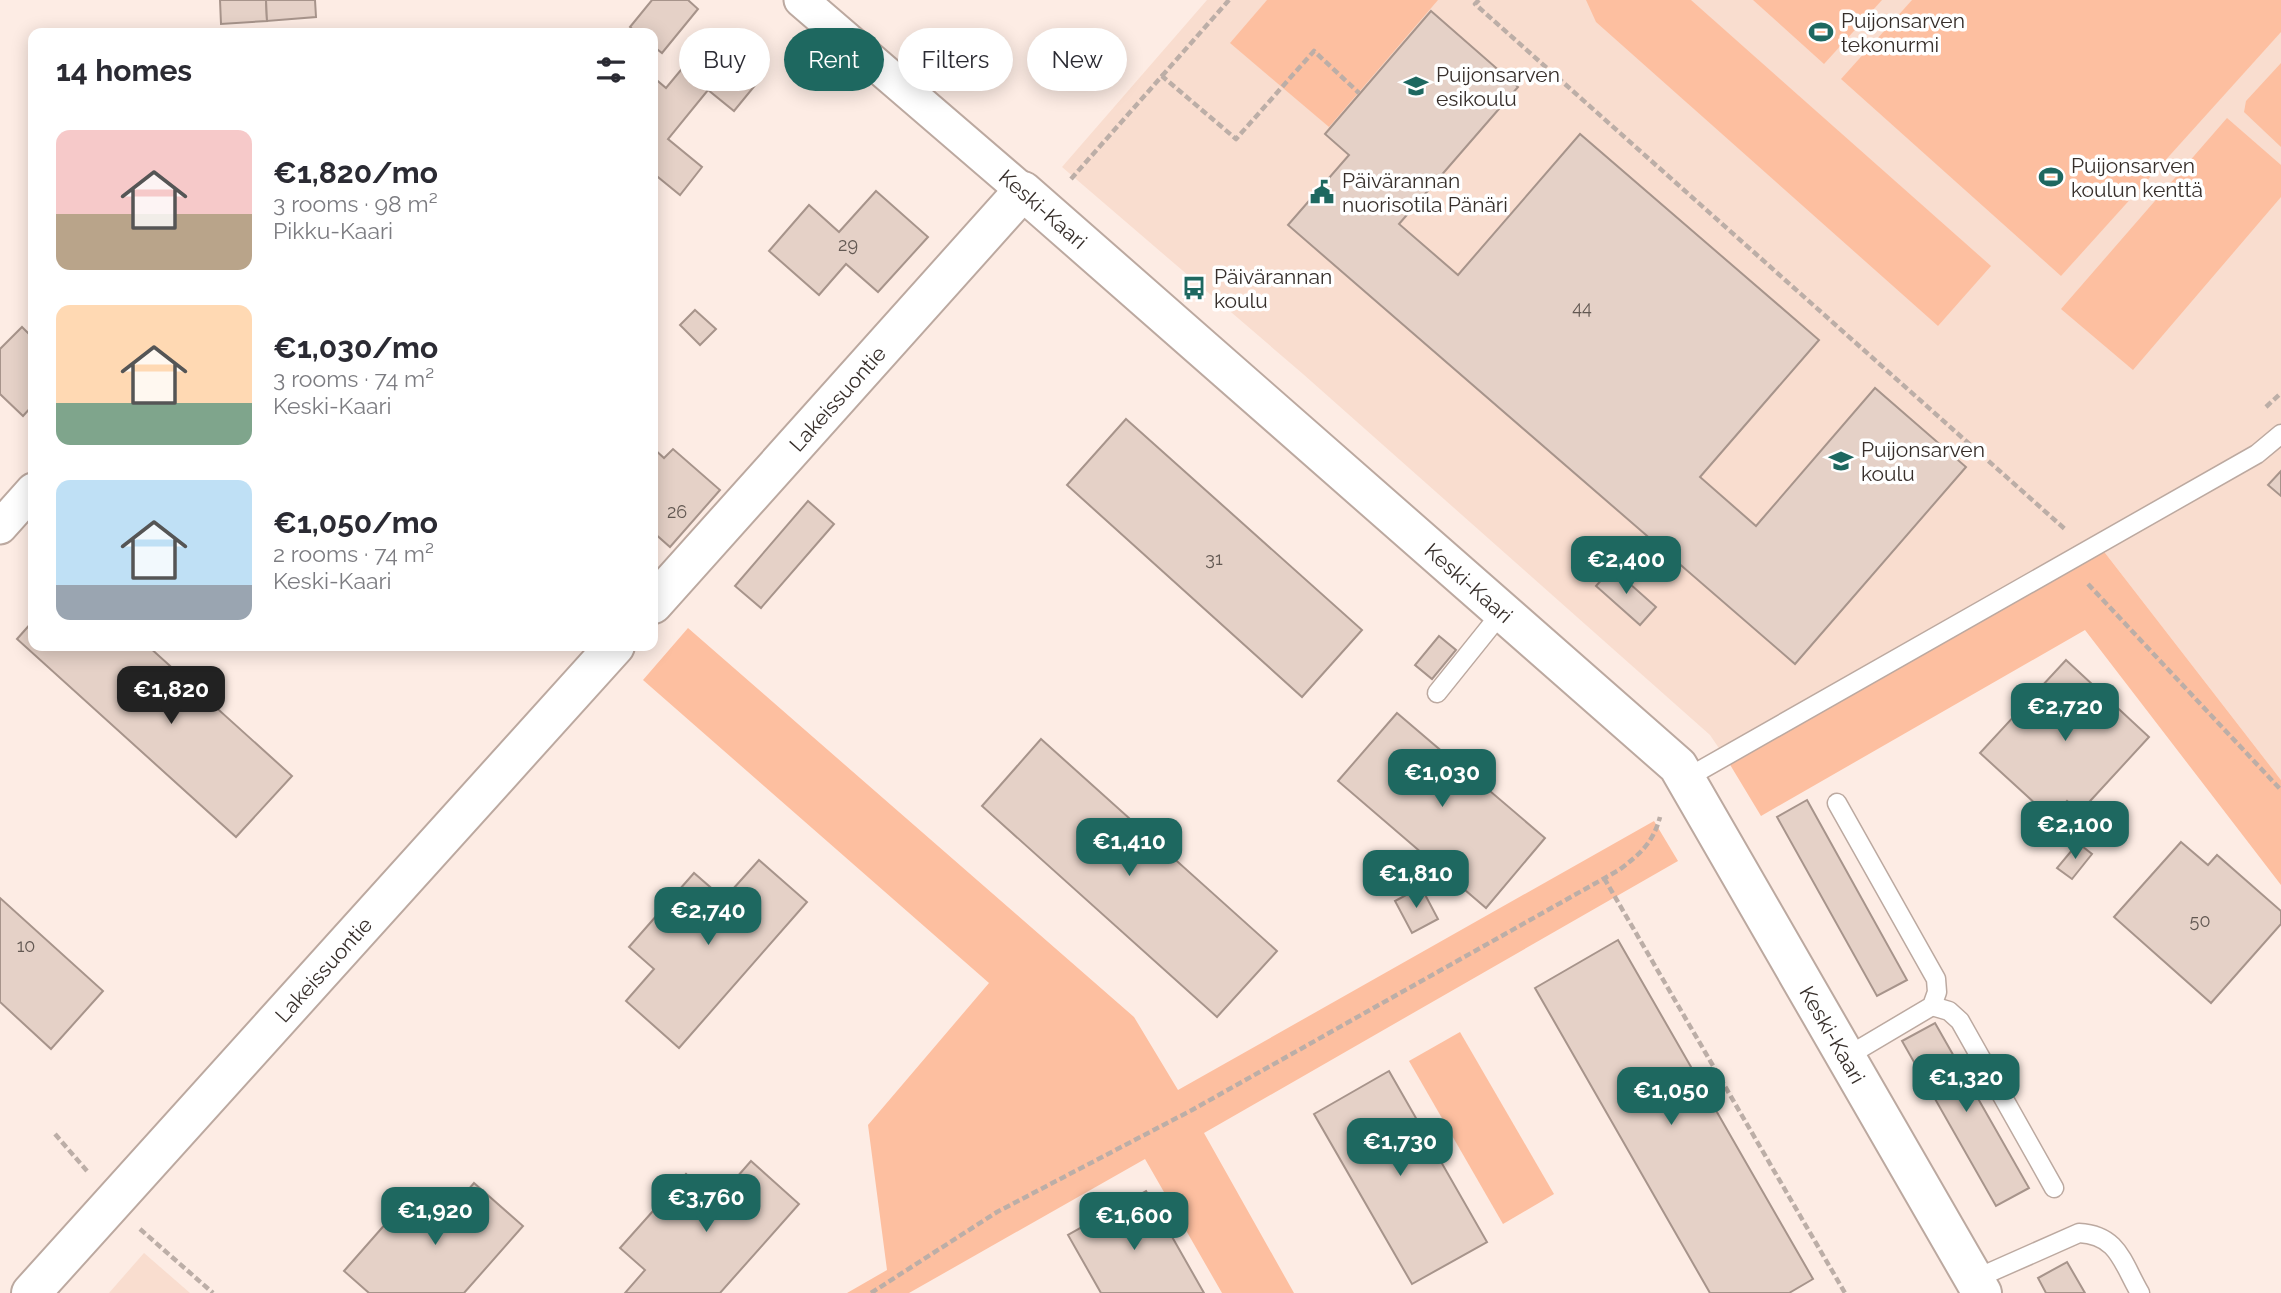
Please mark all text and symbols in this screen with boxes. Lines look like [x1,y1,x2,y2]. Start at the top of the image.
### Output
place label: Puijonsarven tekonurmi [1841,8,1965,57]
sports icon: Puijonsarven tekonurmi [1807,18,1835,46]
chip: Buy [679,28,770,91]
chip: Rent [784,28,884,91]
chip: Filters [898,28,1013,91]
chip: New [1027,28,1127,91]
icon: filters [592,51,630,89]
text: 14 homes [56,53,192,88]
place label: Puijonsarven esikoulu [1436,62,1560,111]
school or university icon: Puijonsarven esikoulu [1402,72,1430,100]
place label: Puijonsarven koulun kenttä [2071,153,2203,202]
text: €1,820/mo [273,155,438,190]
icon: home [112,158,196,242]
sports icon: Puijonsarven koulun kenttä [2037,163,2065,191]
street label: Keski-Kaari [994,164,1092,254]
place label: Päivärannan nuorisotila Pänäri [1342,168,1508,217]
public building icon: Päivärannan nuorisotila Pänäri [1308,178,1336,206]
text: 3 rooms · 98 m² [273,190,438,217]
text: Pikku-Kaari [273,217,393,244]
house number: 29 [838,234,858,255]
place label: Päivärannan koulu [1214,264,1332,313]
bus stop icon: Päivärannan koulu [1180,274,1208,302]
house number: 44 [1572,297,1592,318]
text: €1,030/mo [273,330,438,365]
icon: home [112,333,196,417]
street label: Lakeissuontie [784,341,891,456]
text: 3 rooms · 74 m² [273,365,434,392]
text: Keski-Kaari [273,392,392,419]
place label: Puijonsarven koulu [1861,437,1985,486]
school or university icon: Puijonsarven koulu [1827,447,1855,475]
house number: 26 [667,501,687,522]
text: €1,050/mo [273,505,438,540]
icon: home [112,508,196,592]
pin: €2,400 [1569,536,1683,596]
street label: Keski-Kaari [1420,537,1518,628]
text: 2 rooms · 74 m² [273,540,434,567]
text: €2,400 [1587,545,1665,572]
house number: 31 [1205,548,1223,569]
text: Keski-Kaari [273,567,392,594]
pin: €1,820 [114,666,228,726]
text: €1,820 [133,675,209,702]
pin: €2,720 [2008,684,2122,743]
text: €2,720 [2027,692,2103,719]
pin: €1,030 [1385,750,1499,809]
text: €1,030 [1404,758,1480,785]
pin: €2,100 [2018,802,2132,861]
text: €2,100 [2037,810,2113,837]
pin: €1,410 [1072,818,1186,878]
text: €1,410 [1092,827,1166,854]
pin: €1,810 [1359,850,1473,910]
text: €1,810 [1379,859,1453,886]
pin: €2,740 [651,888,765,947]
text: €2,740 [670,896,746,923]
house number: 50 [2190,910,2210,931]
street label: Lakeissuontie [269,912,377,1027]
house number: 10 [17,935,35,956]
street label: Keski-Kaari [1795,981,1871,1088]
pin: €1,320 [1909,1054,2023,1114]
text: €1,320 [1929,1063,2003,1090]
pin: €1,050 [1614,1068,1728,1127]
text: €1,050 [1633,1076,1709,1103]
pin: €1,730 [1343,1118,1457,1178]
text: €1,730 [1363,1127,1437,1154]
pin: €3,760 [649,1174,763,1234]
text: €3,760 [667,1183,745,1210]
pin: €1,920 [378,1188,492,1247]
pin: €1,600 [1077,1192,1191,1252]
text: €1,920 [397,1196,473,1223]
text: €1,600 [1095,1201,1173,1228]

